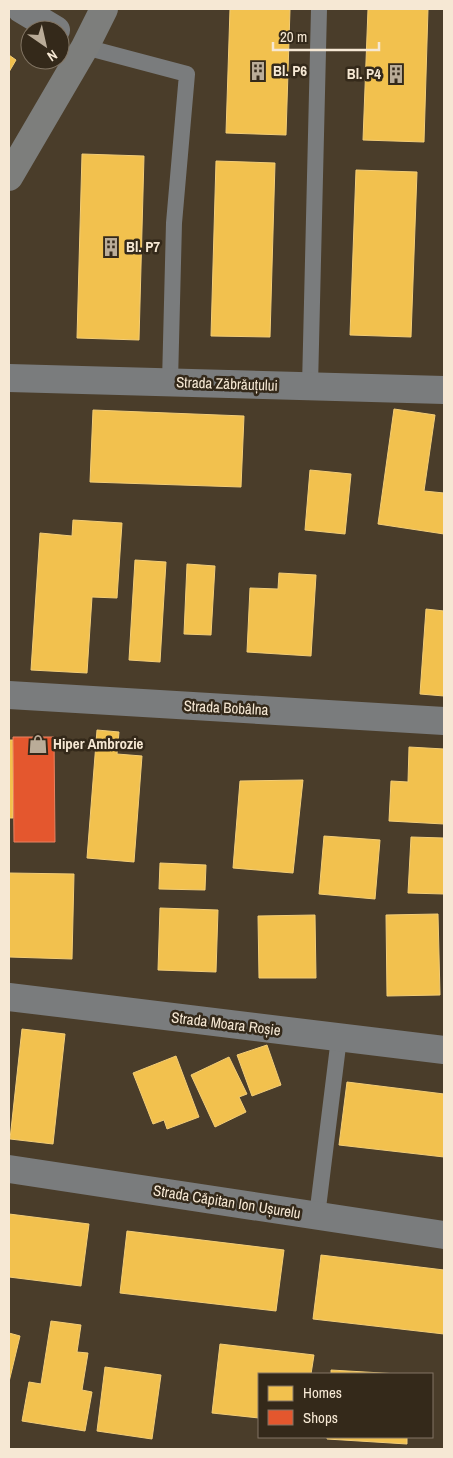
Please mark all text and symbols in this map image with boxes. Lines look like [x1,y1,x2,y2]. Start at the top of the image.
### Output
north arrow [20,20,70,70]
scale bar [273,20,379,52]
text: 20 m [280,26,307,47]
text: N [44,46,61,66]
building icon: Bl. P6 [247,60,269,82]
place label: Bl. P6 [273,60,307,81]
place label: Bl. P4 [347,63,381,84]
building icon: Bl. P4 [385,63,407,85]
building icon: Bl. P7 [100,236,122,258]
place label: Bl. P7 [126,236,160,257]
street label: Strada Zăbrăuțului [176,371,278,396]
street label: Strada Bobâlna [183,695,269,720]
shop icon: Hiper Ambrozie [27,733,49,755]
place label: Hiper Ambrozie [53,733,144,754]
street label: Strada Moara Roșie [170,1006,282,1041]
street label: Strada Căpitan Ion Ușurelu [152,1179,302,1224]
legend [258,1373,433,1438]
text: Homes [303,1382,342,1403]
text: Shops [303,1407,338,1428]

